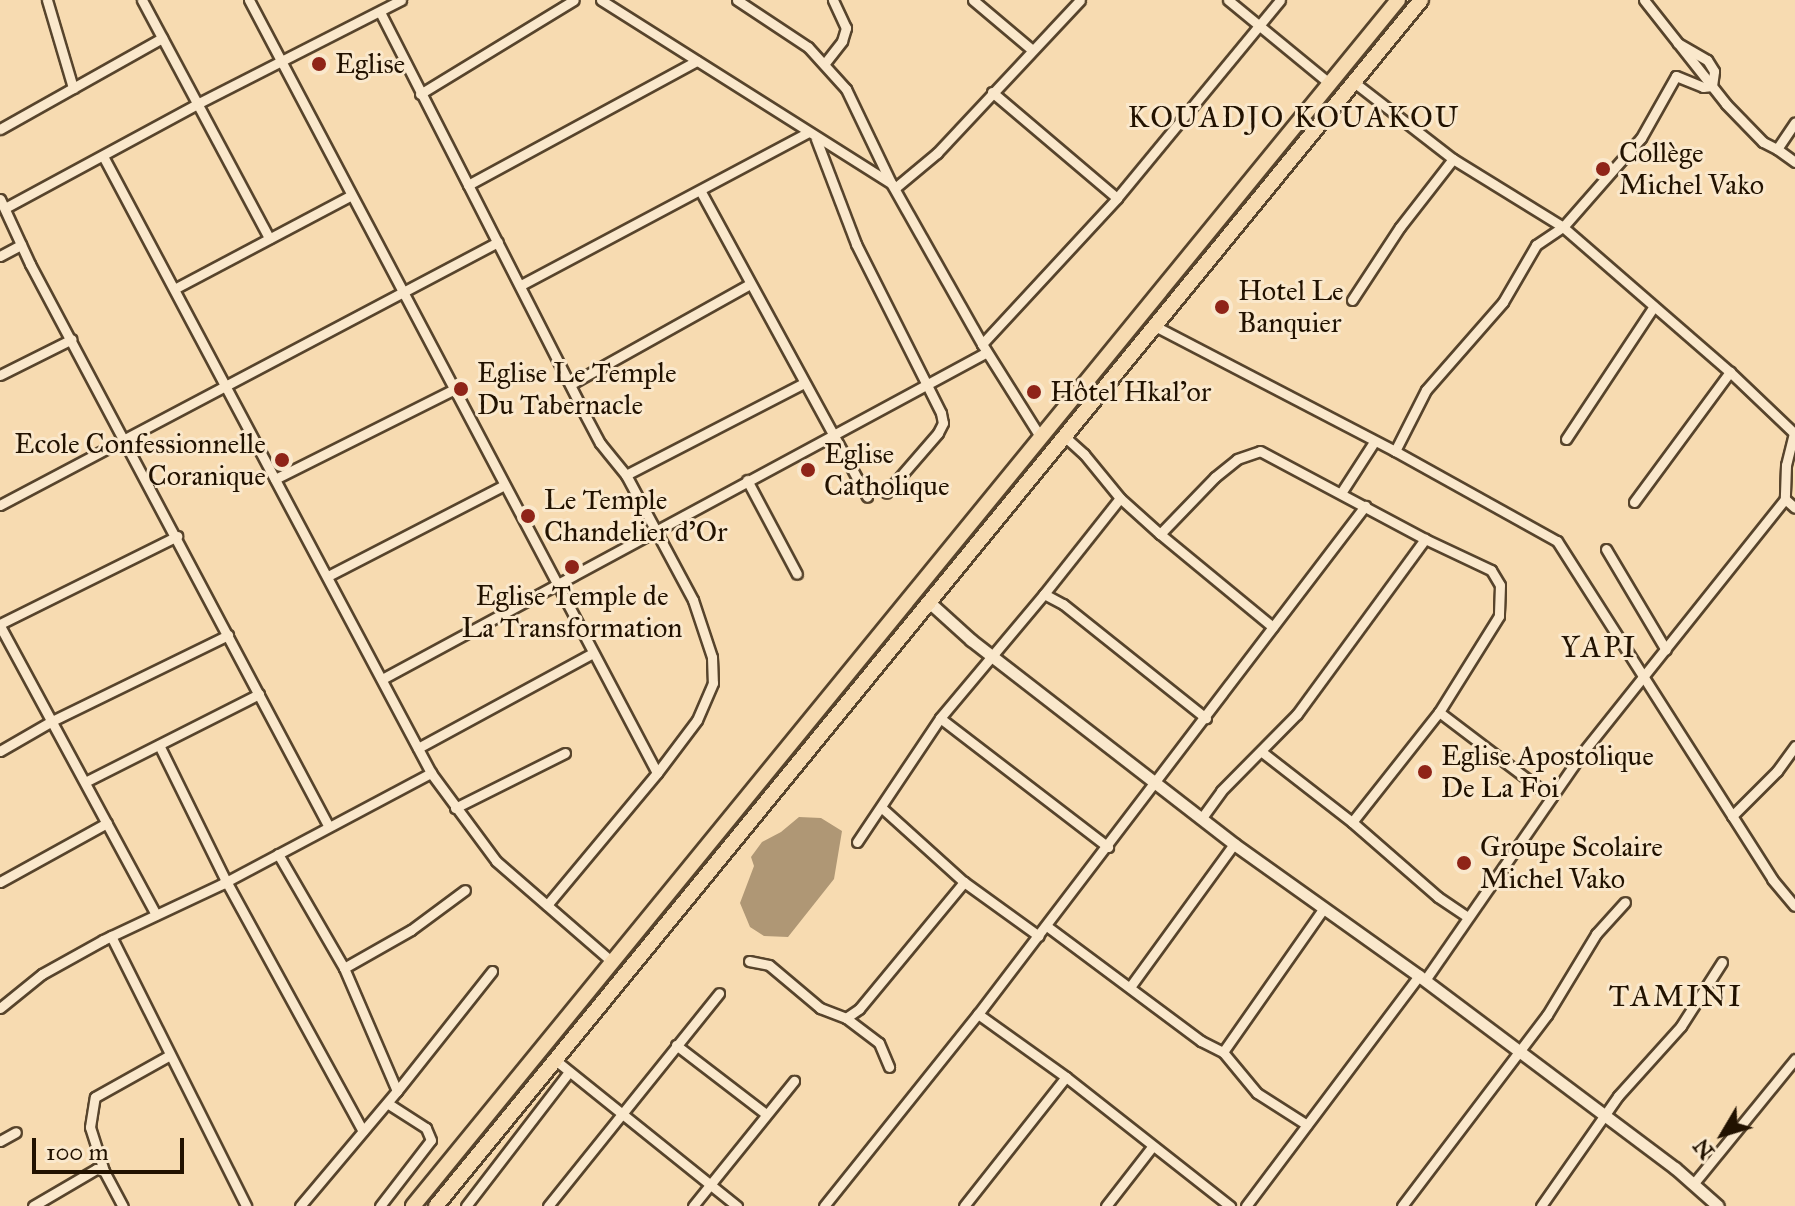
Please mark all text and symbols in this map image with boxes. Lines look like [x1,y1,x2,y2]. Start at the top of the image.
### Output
place label: Eglise [335,47,405,81]
marker: Eglise [310,55,328,73]
district label: KOUADJO KOUAKOU [1128,99,1460,135]
place label: Collège Michel Vako [1619,136,1764,202]
marker: Collège Michel Vako [1594,160,1612,178]
place label: Hotel Le Banquier [1238,274,1344,340]
marker: Hotel Le Banquier [1213,298,1231,316]
place label: Eglise Le Temple Du Tabernacle [477,356,677,422]
place label: Hôtel Hkal'or [1050,375,1211,409]
marker: Eglise Le Temple Du Tabernacle [452,380,470,398]
marker: Hôtel Hkal'or [1025,383,1043,401]
place label: Ecole Confessionnelle Coranique [14,427,266,493]
place label: Eglise Catholique [824,437,950,503]
marker: Ecole Confessionnelle Coranique [273,451,291,469]
marker: Eglise Catholique [799,461,817,479]
place label: Le Temple Chandelier d'Or [544,483,728,549]
marker: Le Temple Chandelier d'Or [519,507,537,525]
marker: Eglise Temple de La Transformation [563,558,581,576]
place label: Eglise Temple de La Transformation [462,579,682,645]
district label: YAPI [1561,629,1637,665]
place label: Eglise Apostolique De La Foi [1441,739,1654,805]
marker: Eglise Apostolique De La Foi [1416,763,1434,781]
place label: Groupe Scolaire Michel Vako [1480,830,1663,896]
marker: Groupe Scolaire Michel Vako [1455,854,1473,872]
district label: TAMINI [1609,978,1743,1014]
north arrow [1683,1094,1763,1174]
scale bar [36,1122,188,1172]
text: N [1687,1133,1720,1165]
text: 100 m [46,1137,109,1167]

